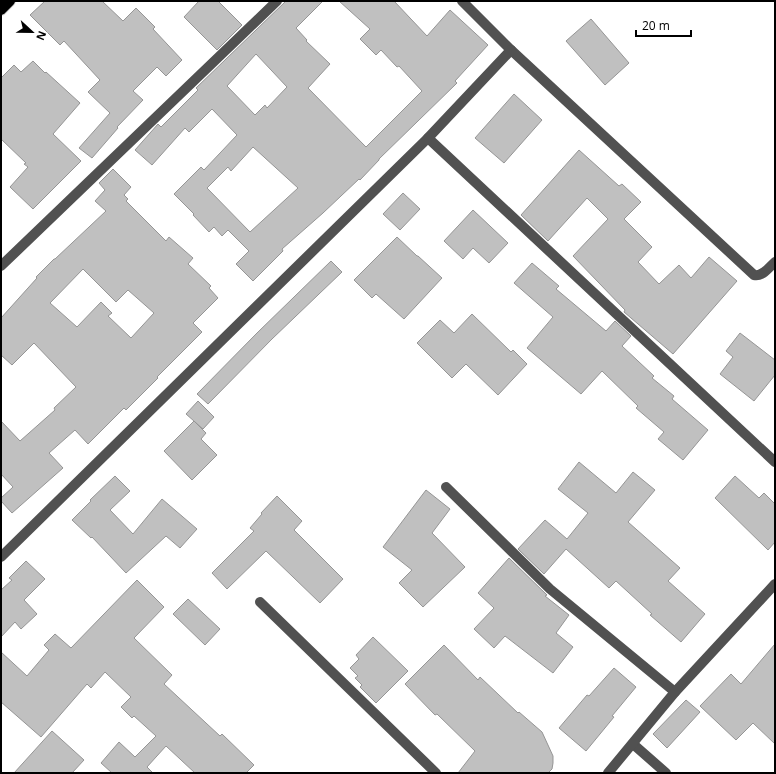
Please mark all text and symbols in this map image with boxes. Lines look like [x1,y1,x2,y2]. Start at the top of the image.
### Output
north arrow [12,12,52,52]
scale bar [636,12,691,38]
text: 20 m [642,17,670,34]
text: N [33,29,50,43]

